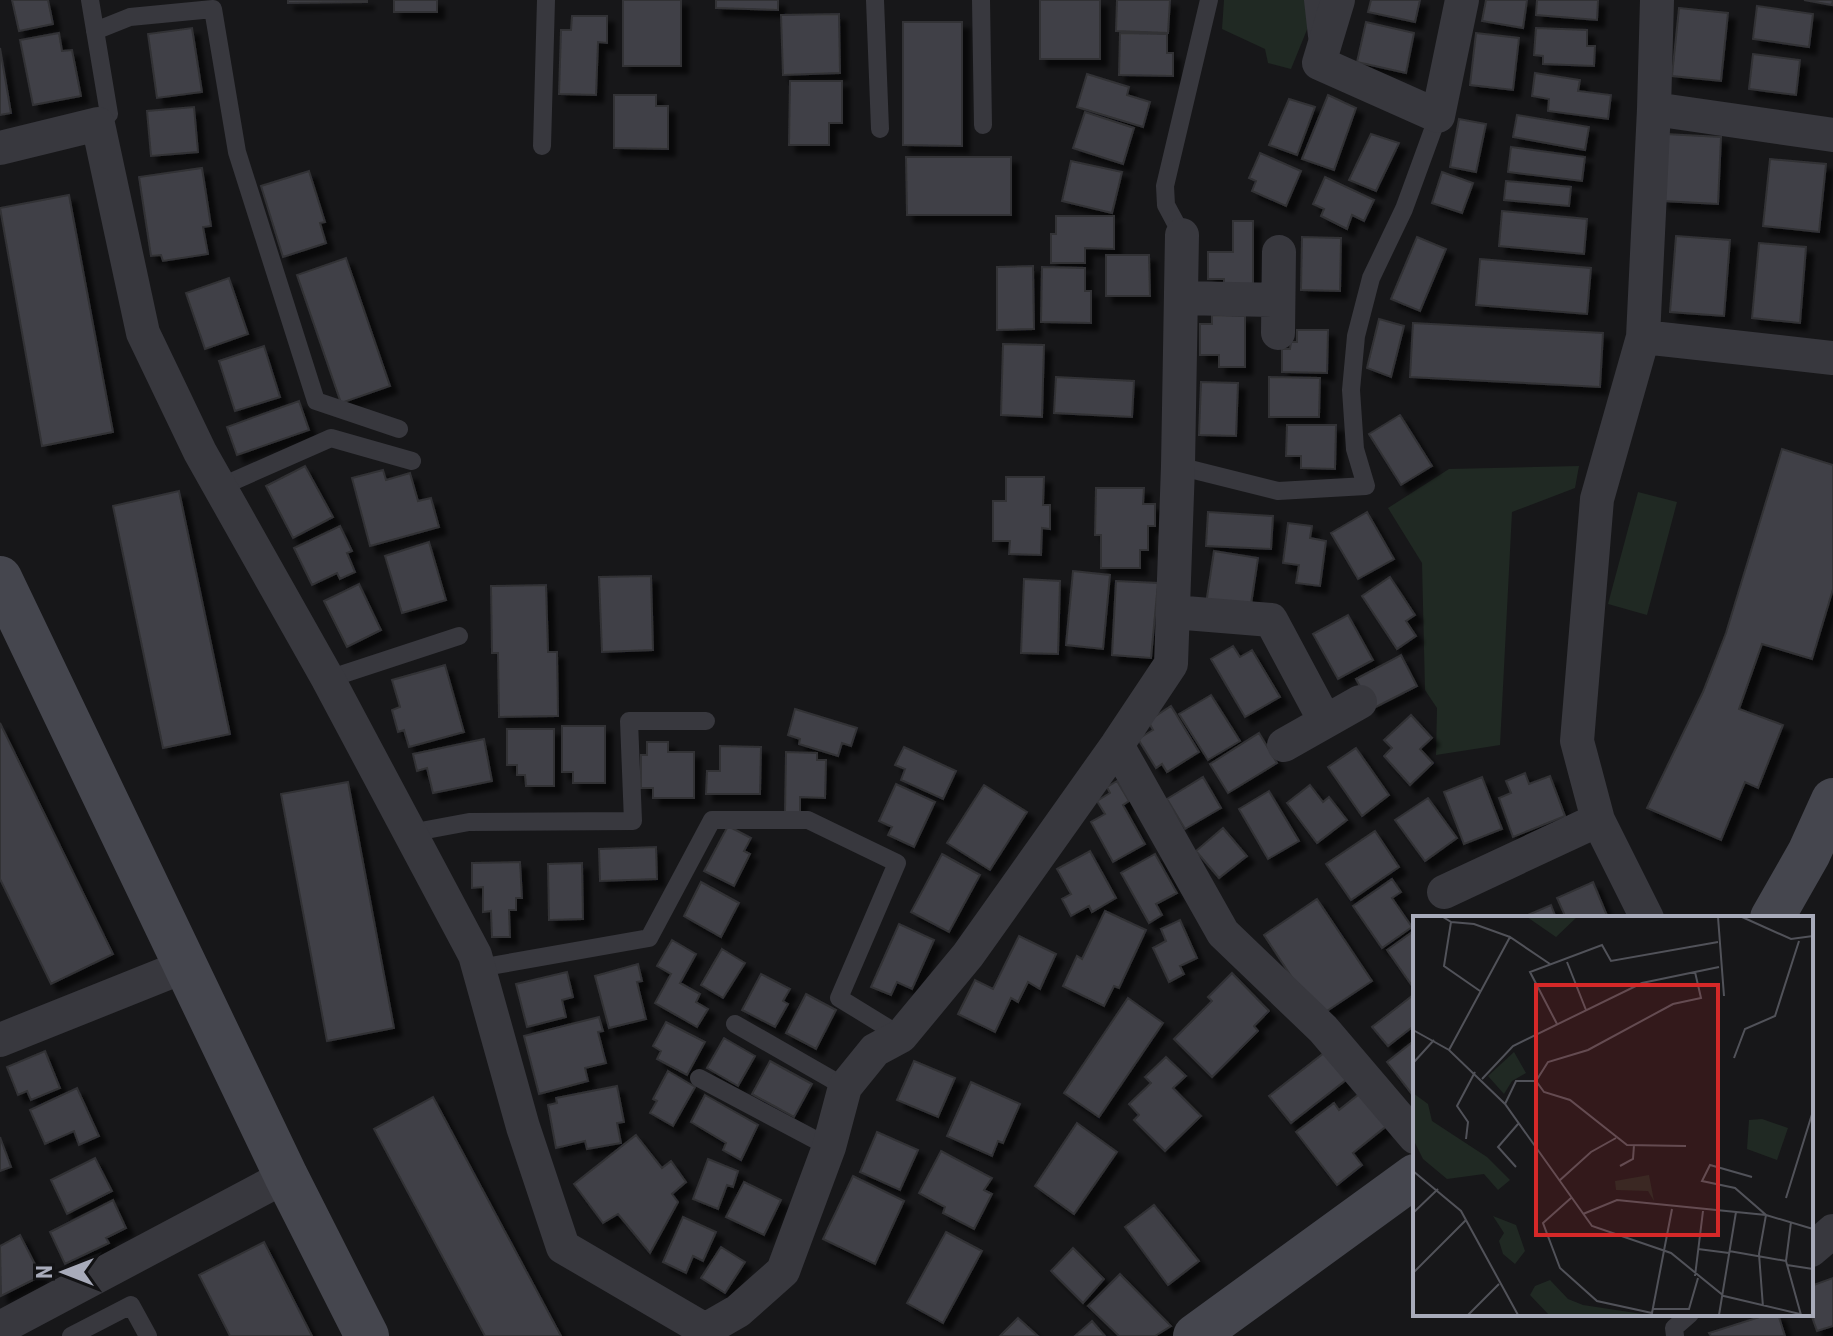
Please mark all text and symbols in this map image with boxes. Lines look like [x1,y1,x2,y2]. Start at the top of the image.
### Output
inset map [1413,916,1813,1316]
north arrow [24,1232,104,1312]
text: N [32,1265,57,1279]

